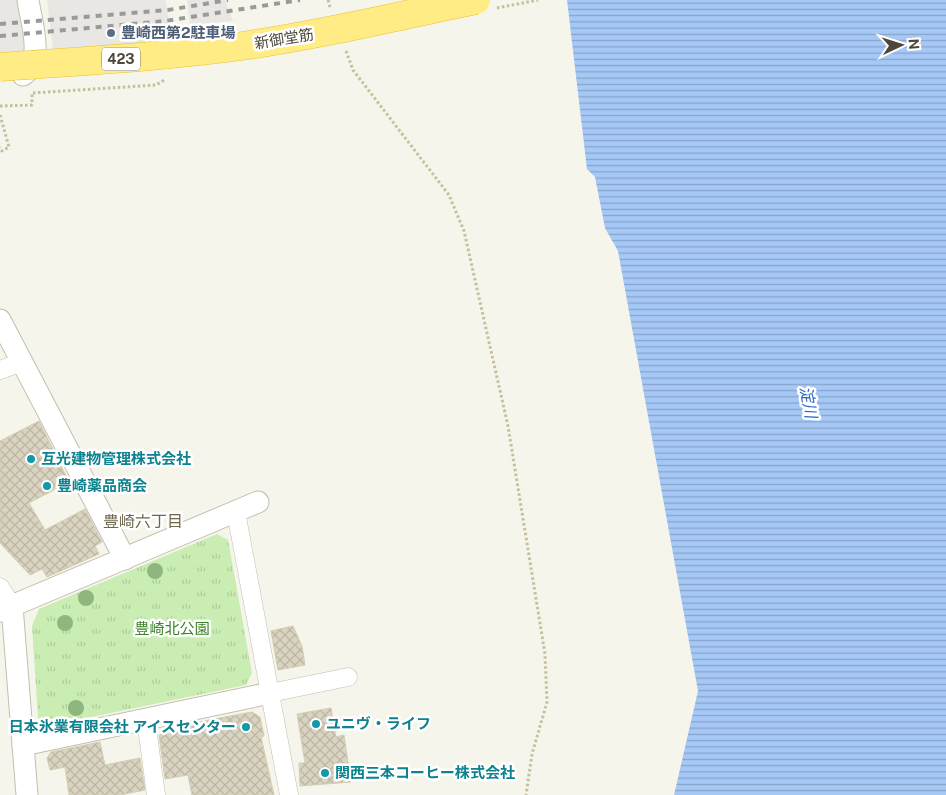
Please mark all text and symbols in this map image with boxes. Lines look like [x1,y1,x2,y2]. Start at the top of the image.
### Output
north arrow [876,20,926,70]
place label: 豊崎西第2駐車場 [121,24,236,41]
street label: 新御堂筋 [253,25,315,52]
marker: 豊崎西第2駐車場 [105,27,117,39]
text: N [906,38,922,50]
road number: 423 [102,48,140,70]
water label: 淀川 [796,385,821,422]
place label: 互光建物管理株式会社 [41,450,191,467]
marker: 互光建物管理株式会社 [25,453,37,465]
place label: 豊崎薬品商会 [57,477,147,494]
marker: 豊崎薬品商会 [41,480,53,492]
district label: 豊崎六丁目 [103,512,183,531]
park label: 豊崎北公園 [134,620,210,637]
place label: ユニヴ・ライフ [326,715,431,732]
place label: 日本氷業有限会社 アイスセンター [9,718,236,735]
marker: ユニヴ・ライフ [310,718,322,730]
marker: 日本氷業有限会社 アイスセンター [240,721,252,733]
place label: 関西三本コーヒー株式会社 [335,764,515,781]
marker: 関西三本コーヒー株式会社 [319,767,331,779]

